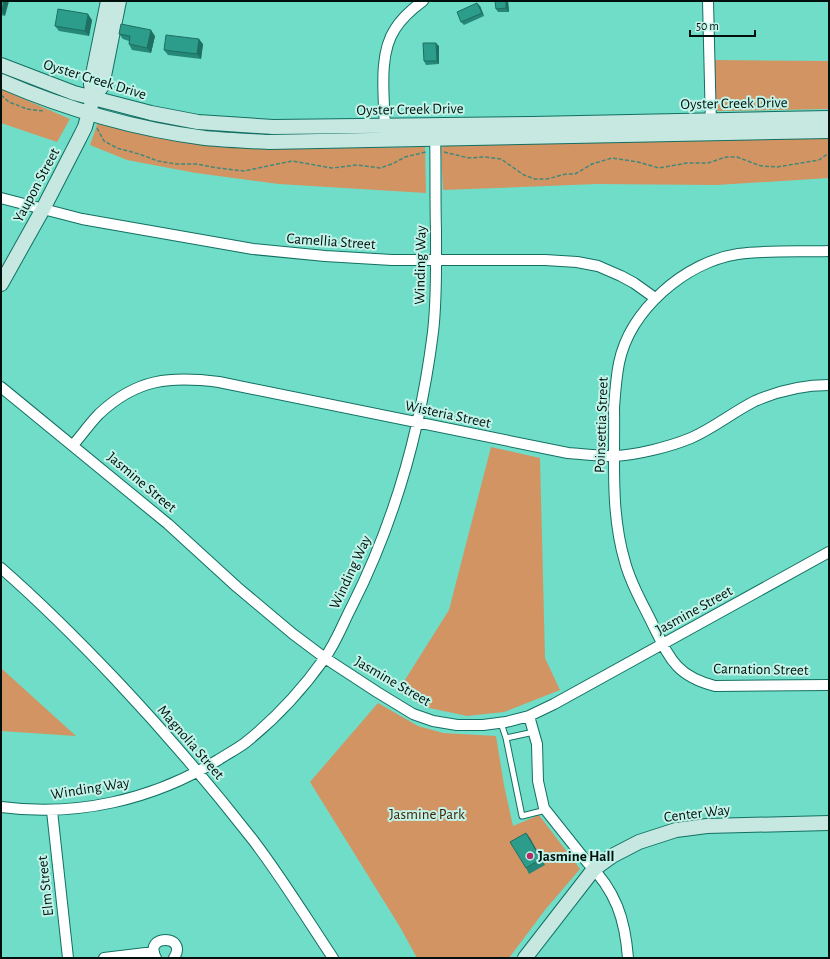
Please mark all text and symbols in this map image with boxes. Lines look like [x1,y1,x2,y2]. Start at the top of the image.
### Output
scale bar [690,12,755,38]
text: 50 m [696,20,719,32]
street label: Oyster Creek Drive [42,57,148,102]
street label: Oyster Creek Drive [680,95,788,112]
street label: Oyster Creek Drive [356,101,464,118]
street label: Yaupon Street [11,145,62,225]
street label: Winding Way [412,225,429,305]
street label: Camellia Street [286,231,376,252]
street label: Poinsettia Street [592,376,611,473]
street label: Wisteria Street [404,398,492,431]
street label: Jasmine Street [104,449,179,516]
street label: Winding Way [327,533,374,611]
street label: Jasmine Street [653,583,735,638]
street label: Jasmine Street [352,654,433,709]
street label: Carnation Street [713,661,809,678]
street label: Magnolia Street [154,702,227,783]
street label: Winding Way [50,775,131,802]
street label: Center Way [663,802,732,825]
park label: Jasmine Park [389,807,465,822]
place label: Jasmine Hall [538,849,614,864]
marker: Jasmine Hall [525,851,535,861]
street label: Elm Street [35,855,56,917]

